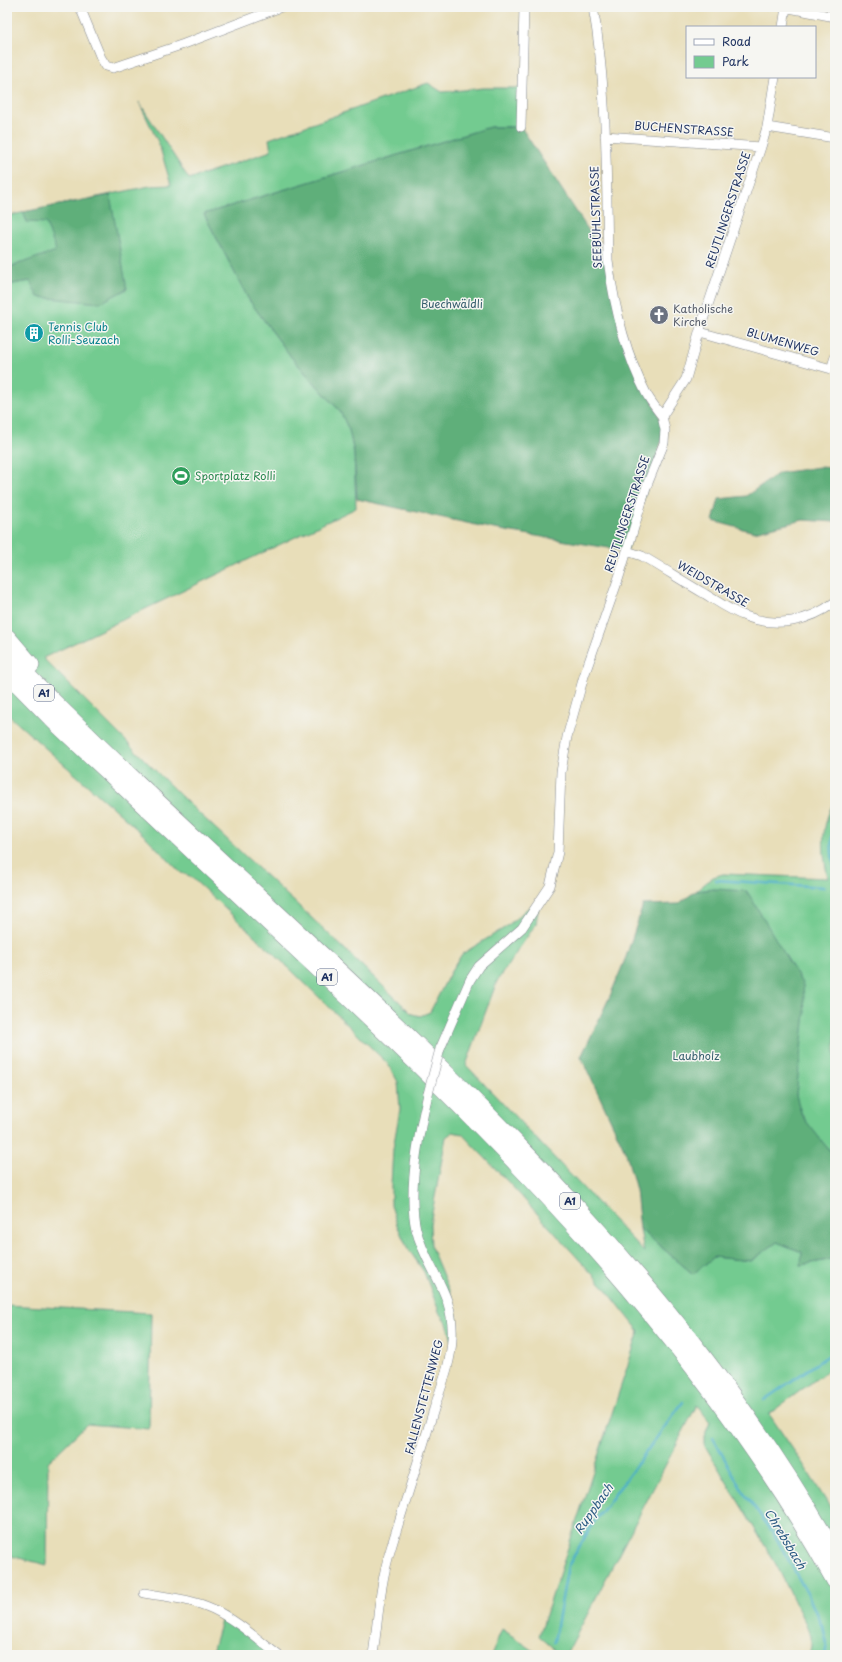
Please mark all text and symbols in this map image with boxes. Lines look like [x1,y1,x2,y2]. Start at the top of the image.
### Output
legend [686,26,816,78]
text: Road [722,32,751,50]
text: Park [722,52,749,70]
street label: BUCHENSTRASSE [634,117,735,140]
street label: REUTLINGERSTRASSE [701,149,754,271]
street label: SEEBÜHLSTRASSE [585,165,606,269]
park label: Buechwäldli [421,295,483,312]
place label: Katholische Kirche [673,300,733,330]
church icon: Katholische Kirche [648,304,670,326]
place label: Tennis Club Rolli-Seuzach [48,318,119,348]
building icon: Tennis Club Rolli-Seuzach [23,322,45,344]
street label: BLUMENWEG [745,323,821,360]
street label: REUTLINGERSTRASSE [600,453,653,575]
sports icon: Sportplatz Rolli [170,465,192,487]
place label: Sportplatz Rolli [195,467,276,484]
street label: WEIDSTRASSE [674,556,752,611]
road number: A1 [34,685,54,701]
road number: A1 [317,969,337,985]
park label: Laubholz [672,1047,720,1064]
road number: A1 [560,1193,580,1209]
street label: FALLENSTETTENWEG [400,1337,447,1456]
water label: Ruppbach [569,1479,618,1537]
water label: Chrebsbach [761,1505,812,1573]

